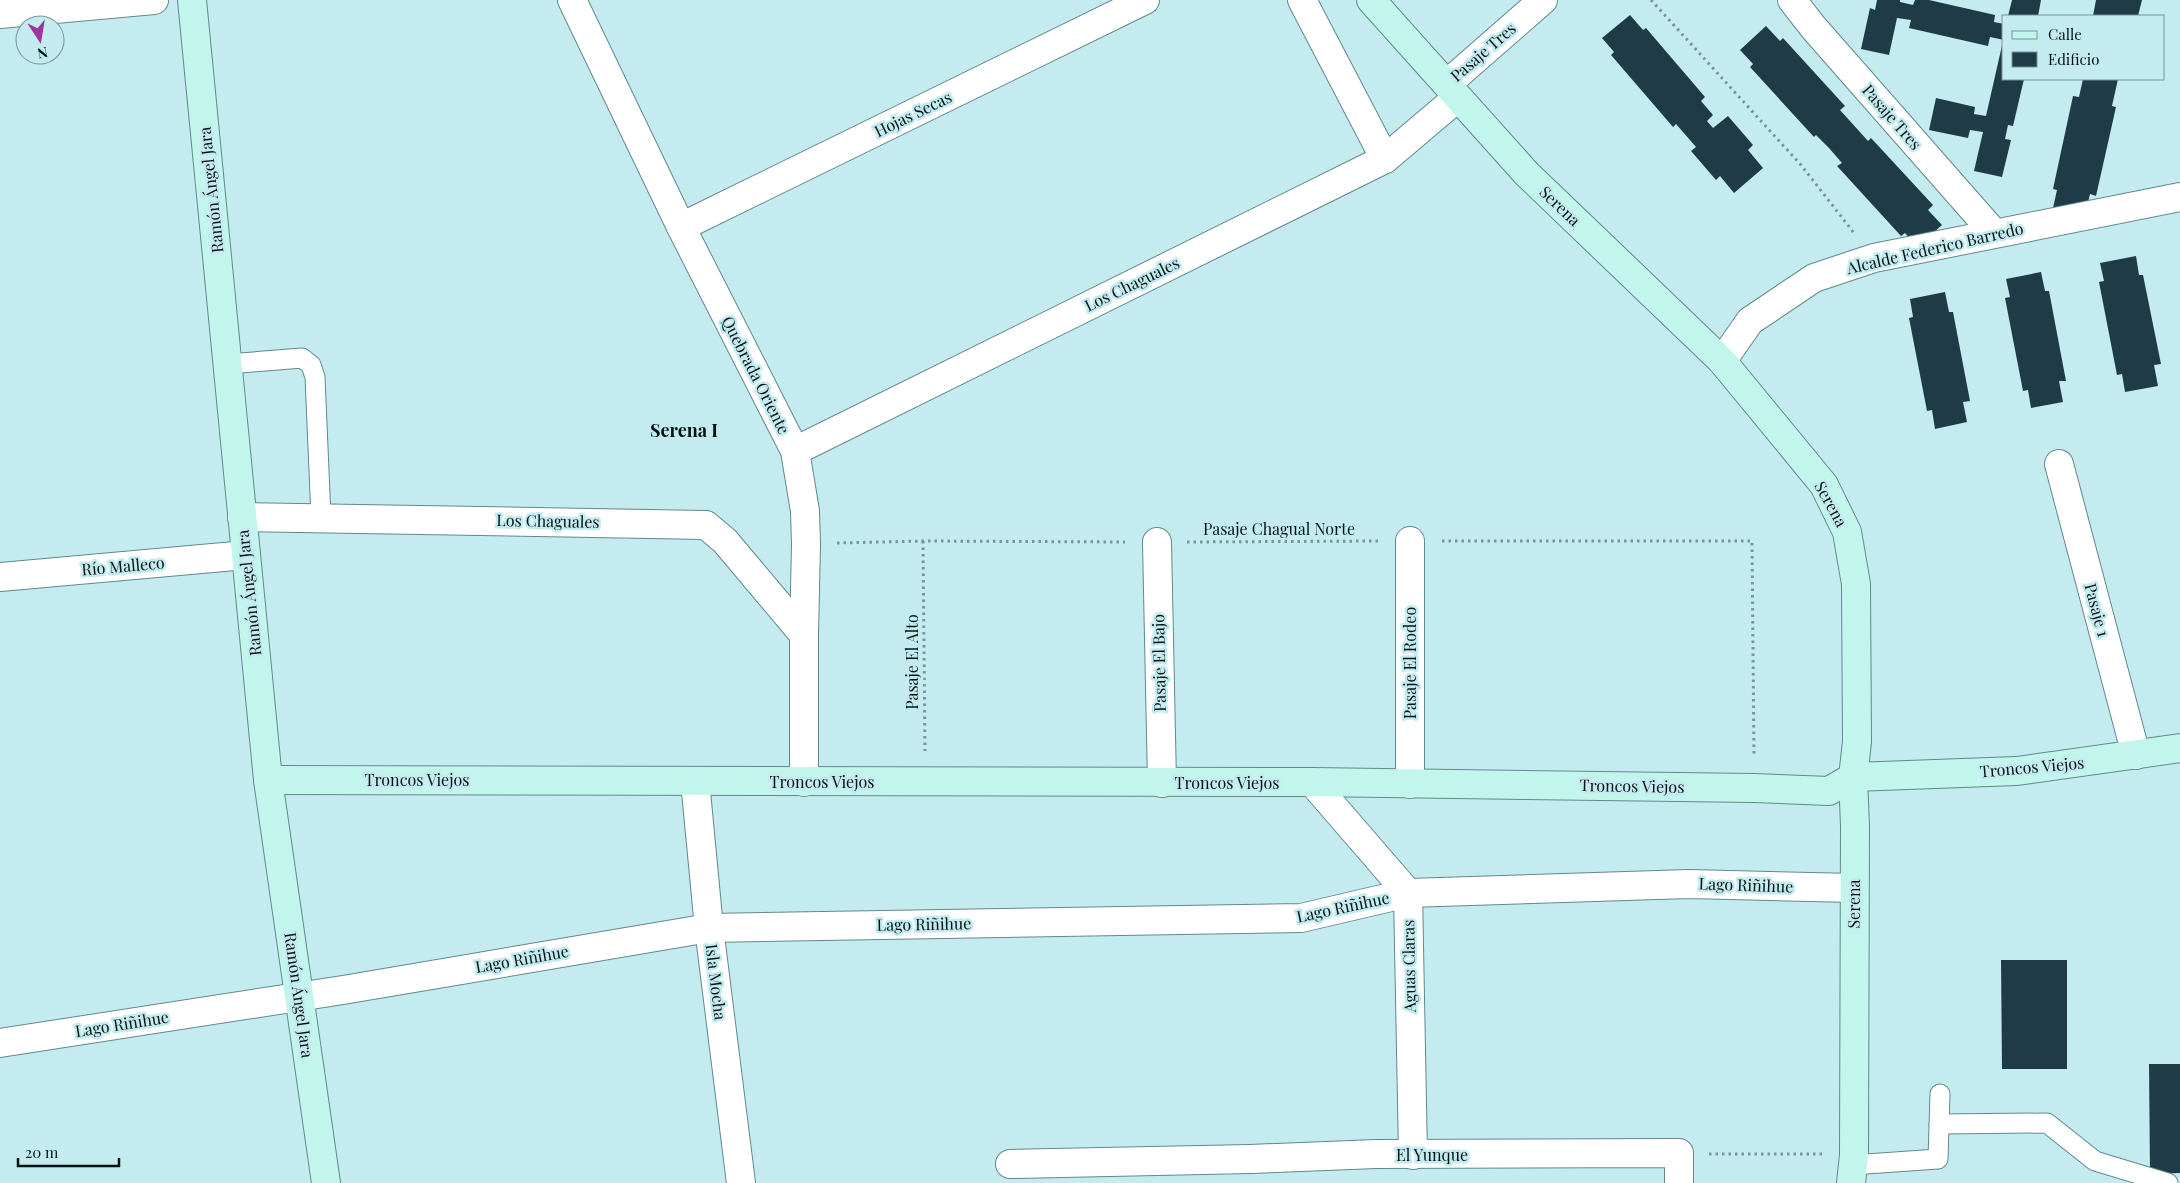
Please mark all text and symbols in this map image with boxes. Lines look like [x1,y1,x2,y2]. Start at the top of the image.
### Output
north arrow [15,15,65,65]
legend [2002,15,2165,80]
street label: Pasaje Tres [1445,17,1520,86]
text: Calle [2048,24,2082,44]
text: N [36,43,50,64]
text: Edificio [2048,49,2099,69]
street label: Pasaje Tres [1858,79,1927,154]
street label: Hojas Secas [871,86,955,141]
street label: Ramón Ángel Jara [193,126,228,254]
street label: Serena [1535,181,1585,230]
street label: Alcalde Federico Barredo [1844,217,2025,278]
street label: Los Chaguales [1081,252,1183,316]
street label: Quebrada Oriente [718,312,795,437]
district label: Serena I [650,418,718,442]
street label: Serena [1810,477,1853,530]
street label: Los Chaguales [496,509,600,532]
street label: Pasaje Chagual Norte [1203,518,1355,539]
street label: Ramón Ángel Jara [231,529,266,657]
street label: Río Malleco [81,551,166,580]
street label: Pasaje 1 [2080,581,2115,639]
street label: Pasaje El Rodeo [1399,607,1420,719]
street label: Pasaje El Alto [901,614,922,710]
street label: Pasaje El Bajo [1147,614,1170,712]
street label: Troncos Viejos [1979,751,2085,782]
street label: Troncos Viejos [365,769,469,790]
street label: Troncos Viejos [770,771,874,792]
street label: Troncos Viejos [1175,772,1279,793]
street label: Troncos Viejos [1579,774,1685,797]
street label: Lago Riñihue [1698,872,1794,897]
street label: Serena [1843,879,1864,929]
street label: Lago Riñihue [1294,886,1391,927]
street label: Lago Riñihue [877,912,971,935]
street label: Aguas Claras [1397,919,1420,1014]
street label: Ramón Ángel Jara [280,931,319,1059]
street label: Lago Riñihue [474,940,570,977]
street label: Isla Mocha [701,943,732,1021]
street label: Lago Riñihue [74,1006,170,1041]
scale bar [18,1136,119,1168]
text: 20 m [25,1142,59,1162]
street label: El Yunque [1396,1144,1468,1165]

